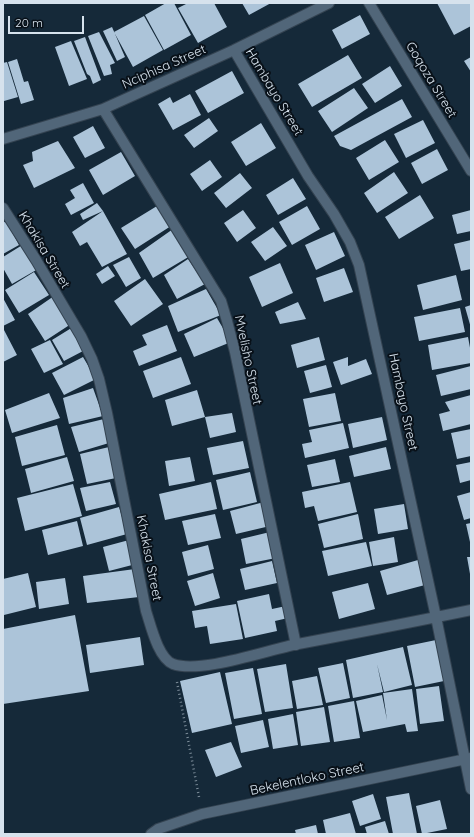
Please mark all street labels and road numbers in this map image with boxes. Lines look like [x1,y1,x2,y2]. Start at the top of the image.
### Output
street label: Goqoza Street [402,39,460,121]
street label: Nciphisa Street [120,42,208,92]
street label: Hambayo Street [242,46,306,138]
street label: Khakisa Street [15,209,73,291]
street label: Mvelisho Street [231,314,265,406]
street label: Hambayo Street [385,352,421,452]
street label: Khakisa Street [133,514,165,602]
street label: Bekelentloko Street [249,759,365,799]

